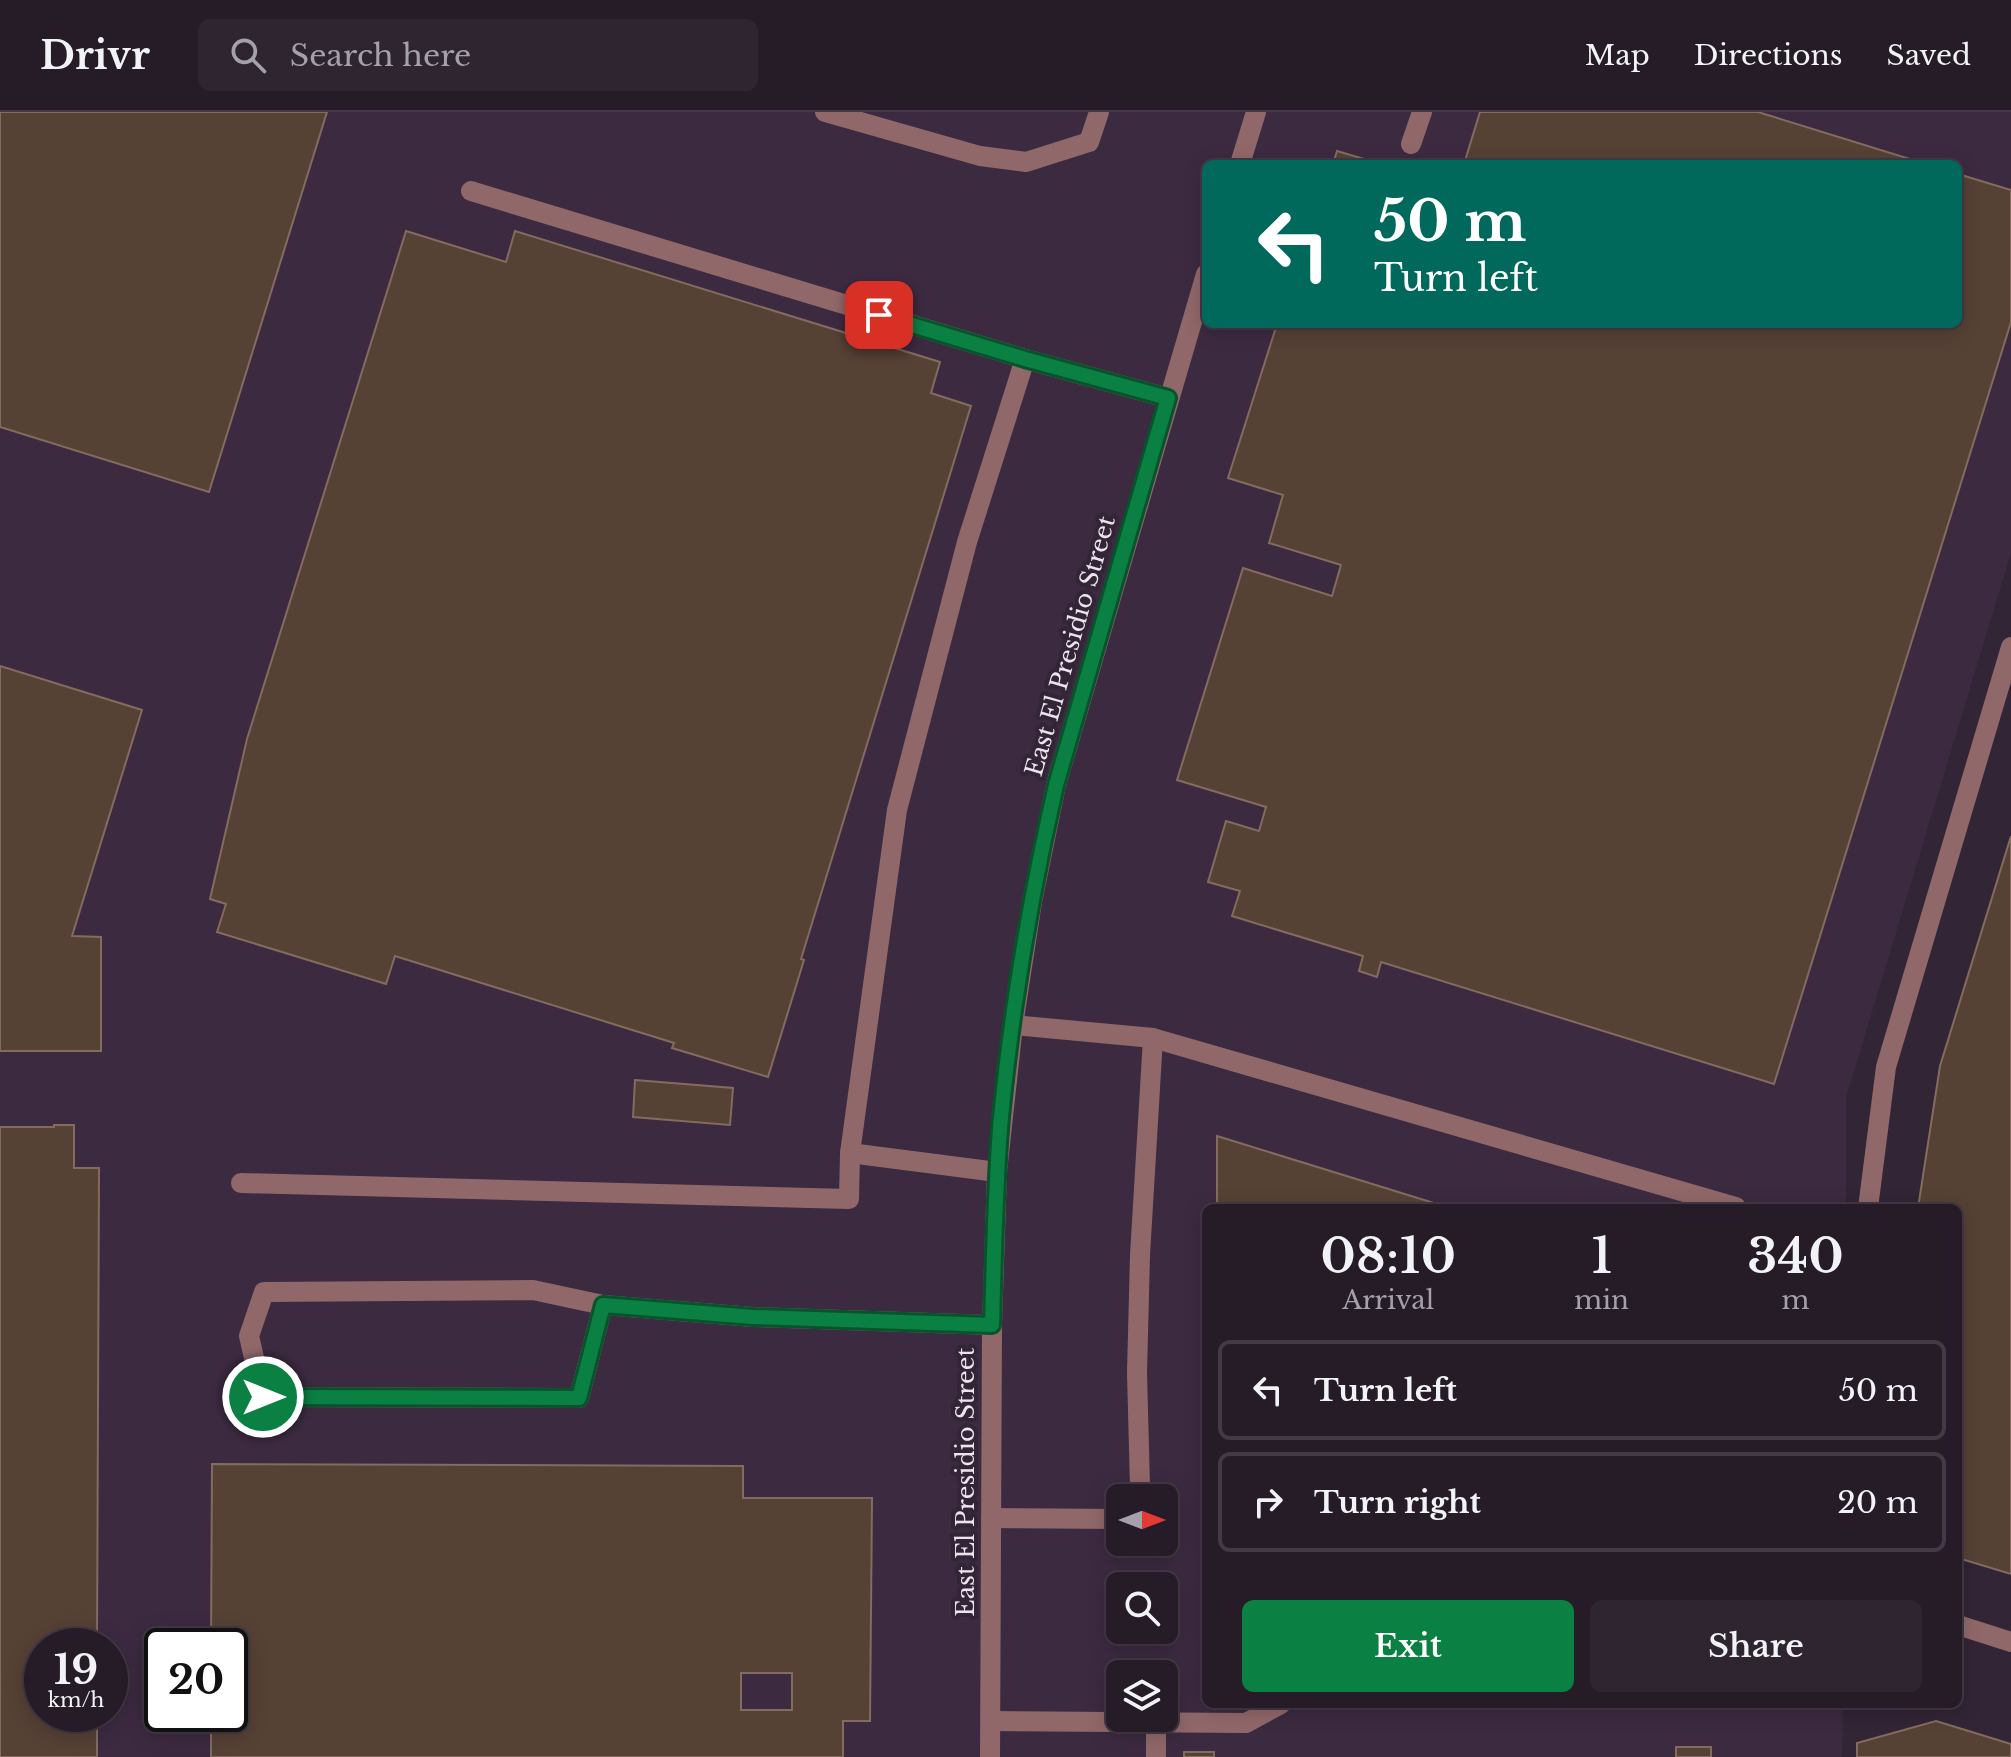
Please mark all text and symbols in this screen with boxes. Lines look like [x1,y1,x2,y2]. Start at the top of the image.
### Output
search box [198,19,758,91]
text: Drivr [40,32,150,79]
icon: search [226,33,270,77]
text: Search here [290,37,471,74]
text: Map [1585,38,1650,73]
text: Directions [1694,38,1843,73]
text: Saved [1887,38,1971,73]
text: 50 m [1374,187,1526,256]
icon: left [1242,192,1346,296]
text: Turn left [1374,256,1538,301]
pin [845,281,913,349]
icon: arrive [857,293,901,337]
street label: East El Presidio Street [1019,513,1121,779]
text: 08:10 [1320,1226,1456,1286]
text: 1 [1591,1226,1612,1286]
text: 340 [1747,1226,1844,1286]
text: Arrival [1342,1284,1434,1316]
text: min [1574,1284,1629,1316]
text: m [1782,1284,1809,1316]
street label: East El Presidio Street [951,1347,980,1617]
position arrow [221,1355,305,1439]
icon: left [1246,1368,1290,1412]
text: Turn left [1314,1372,1457,1409]
text: 50 m [1839,1372,1918,1409]
icon: right [1246,1480,1290,1524]
north arrow [1106,1484,1178,1556]
map controls [1106,1484,1178,1732]
text: Turn right [1314,1484,1481,1521]
text: 20 m [1837,1484,1918,1521]
button: search [1106,1572,1178,1644]
button: Exit [1242,1600,1574,1692]
button: Share [1590,1600,1922,1692]
speed limit sign: 20 [144,1628,248,1732]
text: 19 [54,1645,98,1695]
button: layers [1106,1660,1178,1732]
text: km/h [48,1688,104,1712]

